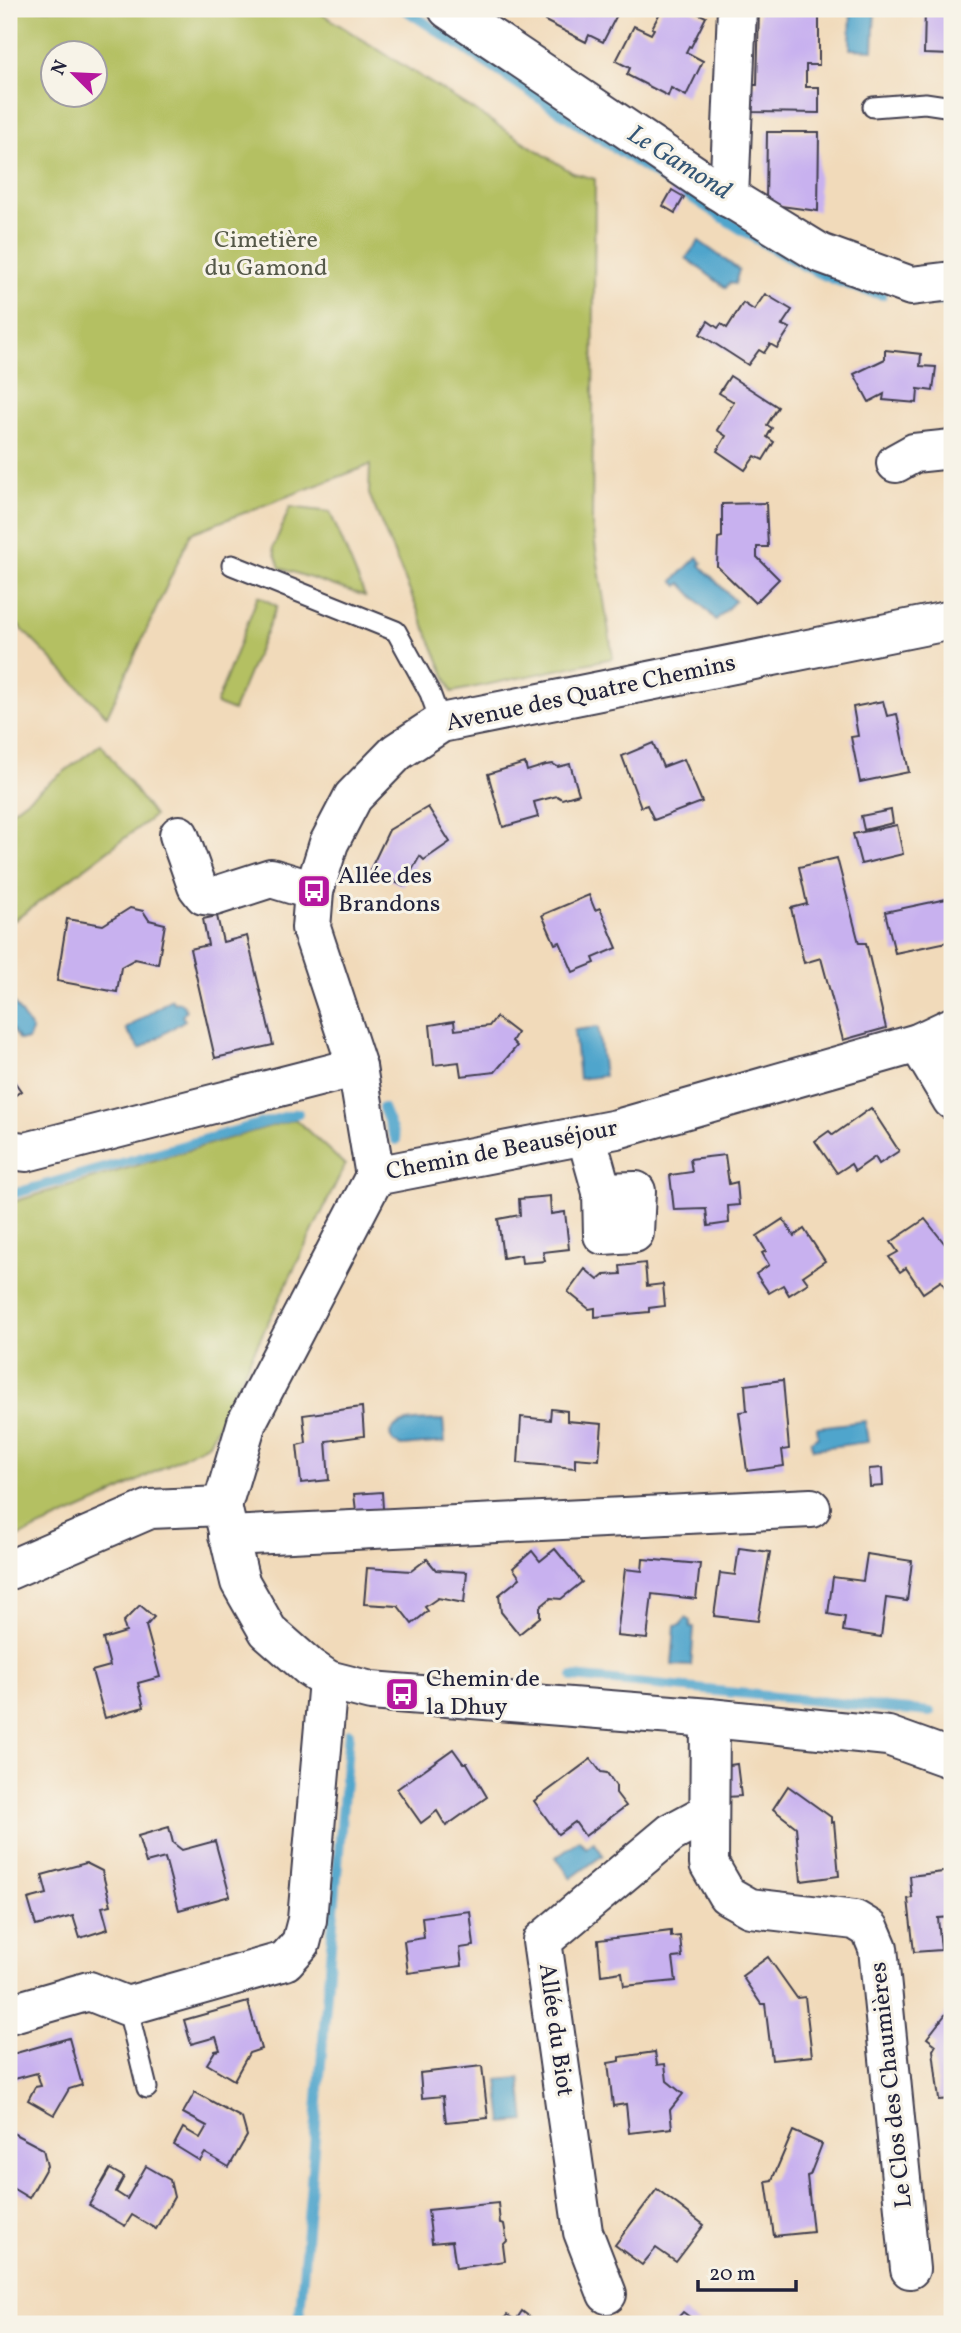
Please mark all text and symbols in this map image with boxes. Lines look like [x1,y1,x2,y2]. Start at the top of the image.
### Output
north arrow [38,38,108,108]
text: N [46,56,75,79]
water label: Le Gamond [620,117,738,209]
park label: Cimetière du Gamond [204,224,328,286]
street label: Avenue des Quatre Chemins [443,647,739,741]
place label: Allée des Brandons [338,860,440,922]
bus stop icon: Allée des Brandons [295,872,333,910]
street label: Chemin de Beauséjour [383,1112,621,1190]
place label: Chemin de la Dhuy [426,1663,540,1725]
bus stop icon: Chemin de la Dhuy [383,1675,421,1713]
street label: Le Clos des Chaumières [862,1960,922,2210]
street label: Allée du Biot [529,1961,581,2099]
scale bar [698,2249,796,2293]
text: 20 m [709,2260,755,2289]

